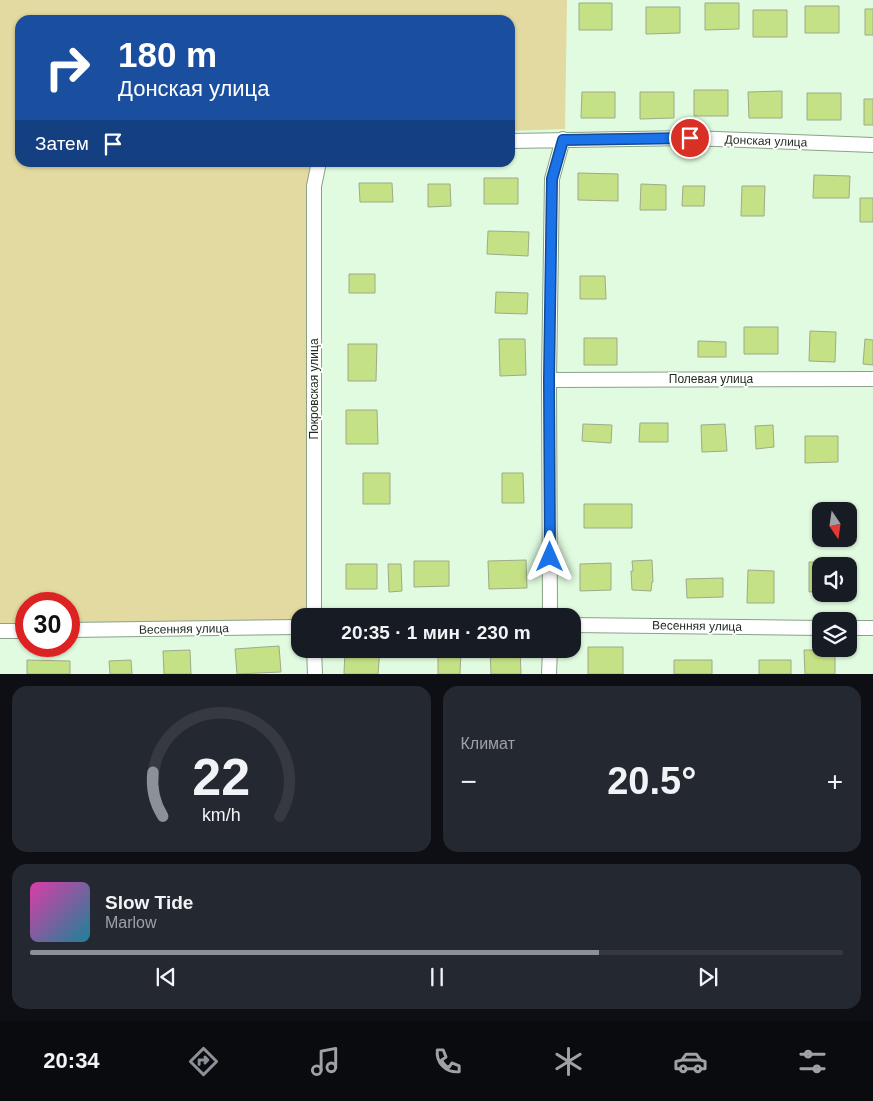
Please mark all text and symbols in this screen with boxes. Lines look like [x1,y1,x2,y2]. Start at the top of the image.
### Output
icon: right [35,35,100,100]
text: 180 m [118,35,217,74]
text: Донская улица [118,76,269,101]
pin [669,117,711,159]
icon: arrive [676,124,704,152]
icon: arrive [99,130,127,158]
text: Затем [35,133,89,154]
street label: Донская улица [724,133,808,149]
street label: Покровская улица [307,338,321,440]
street label: Полевая улица [669,372,754,386]
north arrow [812,502,858,548]
map controls [812,502,857,657]
position arrow [523,530,575,582]
button: sound [812,557,857,602]
speed limit sign: 30 [15,592,80,657]
button: layers [812,612,857,657]
street label: Весенняя улица [652,618,742,634]
street label: Весенняя улица [139,621,229,637]
text: 20:35 · 1 мин · 230 m [341,622,531,643]
text: Климат [461,735,515,752]
text: 22 [192,748,250,806]
text: 20.5° [607,760,696,802]
text: − [461,766,477,797]
text: + [827,766,843,797]
text: km/h [202,805,241,825]
text: Slow Tide [105,892,193,913]
text: Marlow [105,914,157,931]
icon: previous [152,963,180,991]
icon: pause [423,963,451,991]
icon: next [694,963,722,991]
icon: directions [186,1044,221,1079]
icon: music [308,1044,343,1079]
icon: phone [430,1044,465,1079]
icon: climate [551,1044,586,1079]
icon: car [673,1044,708,1079]
icon: filters [795,1044,830,1079]
text: 20:34 [43,1048,100,1073]

